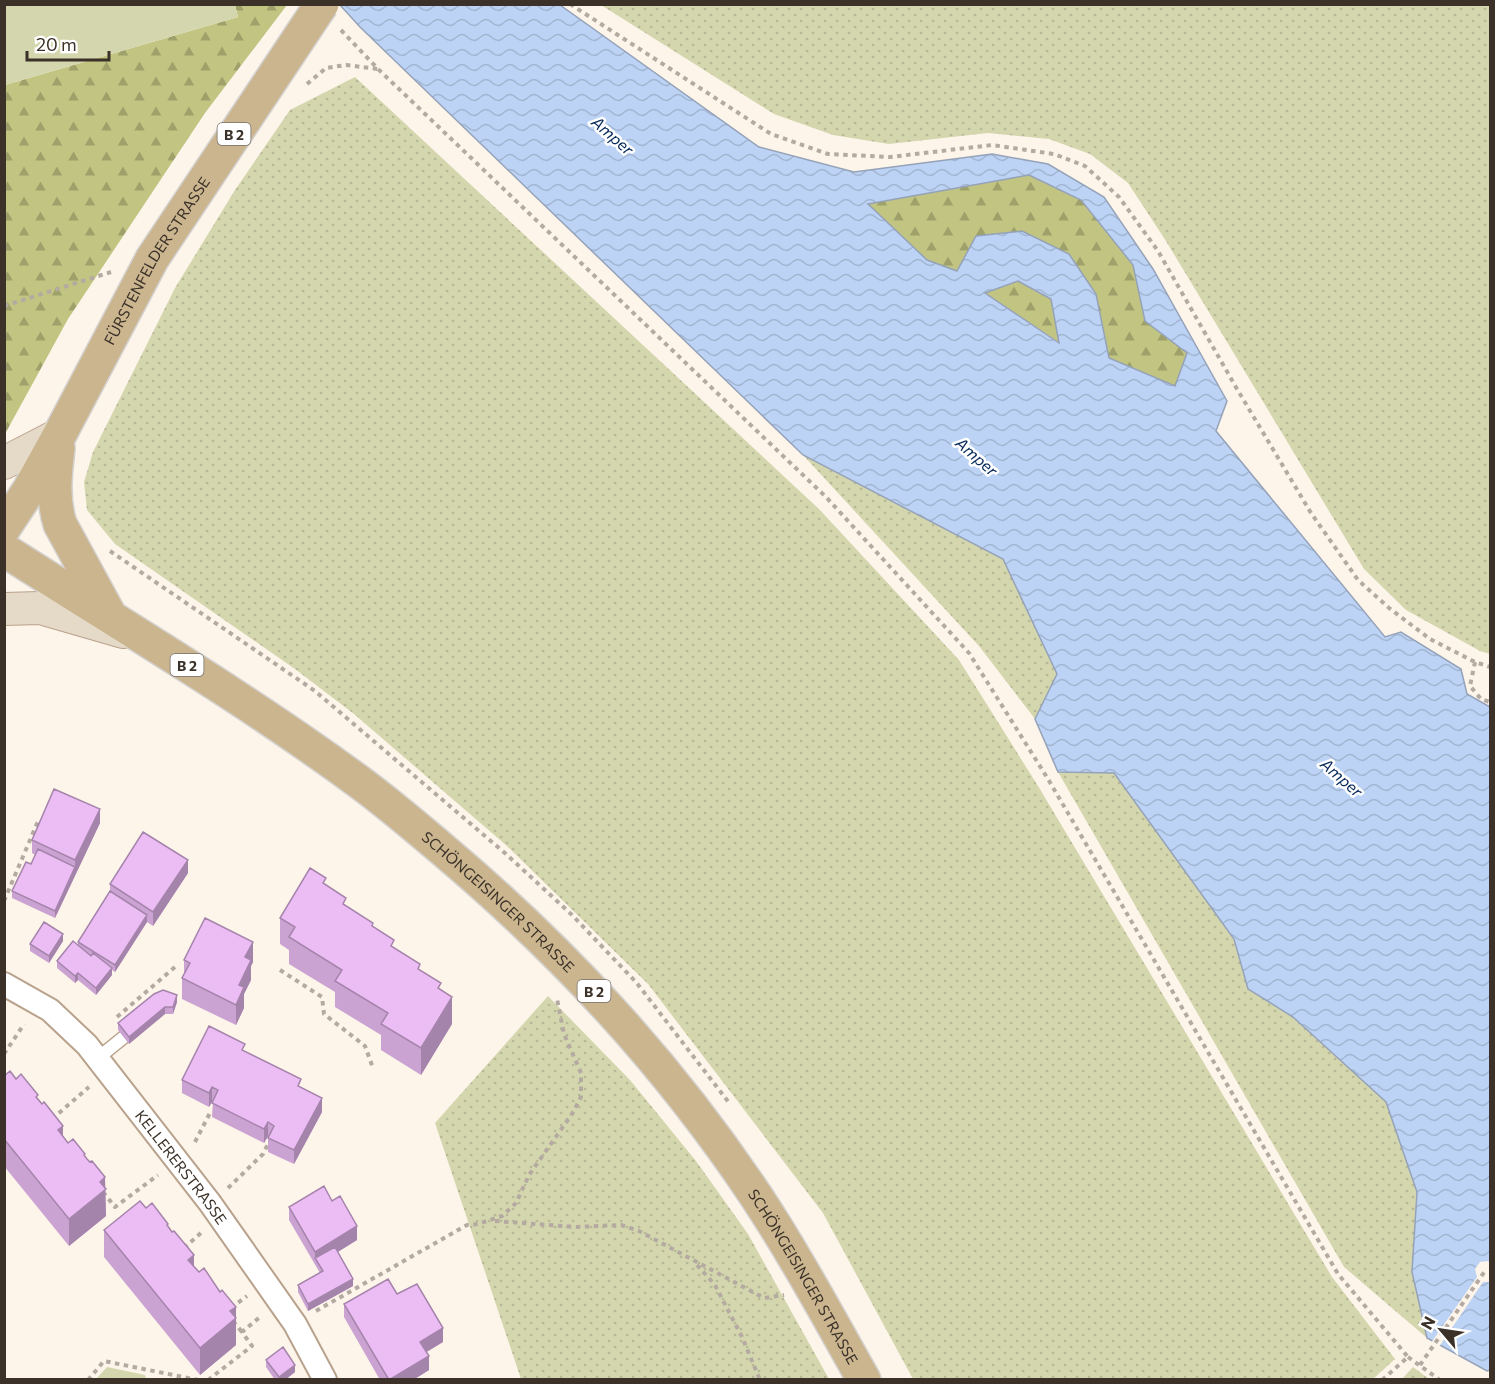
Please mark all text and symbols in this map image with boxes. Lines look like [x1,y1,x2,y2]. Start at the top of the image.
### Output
scale bar [27,24,110,62]
text: 20 m [36,33,77,55]
water label: Amper [587,111,638,159]
road number: B 2 [218,123,250,145]
street label: FÜRSTENFELDER STRASSE [100,173,213,348]
water label: Amper [951,432,1002,480]
road number: B 2 [170,654,204,676]
water label: Amper [1316,753,1367,801]
street label: SCHÖNGEISINGER STRASSE [419,827,578,976]
road number: B 2 [578,980,610,1002]
street label: KELLERERSTRASSE [132,1106,231,1228]
street label: SCHÖNGEISINGER STRASSE [745,1185,862,1367]
north arrow [1411,1300,1471,1360]
text: N [1416,1313,1439,1332]

